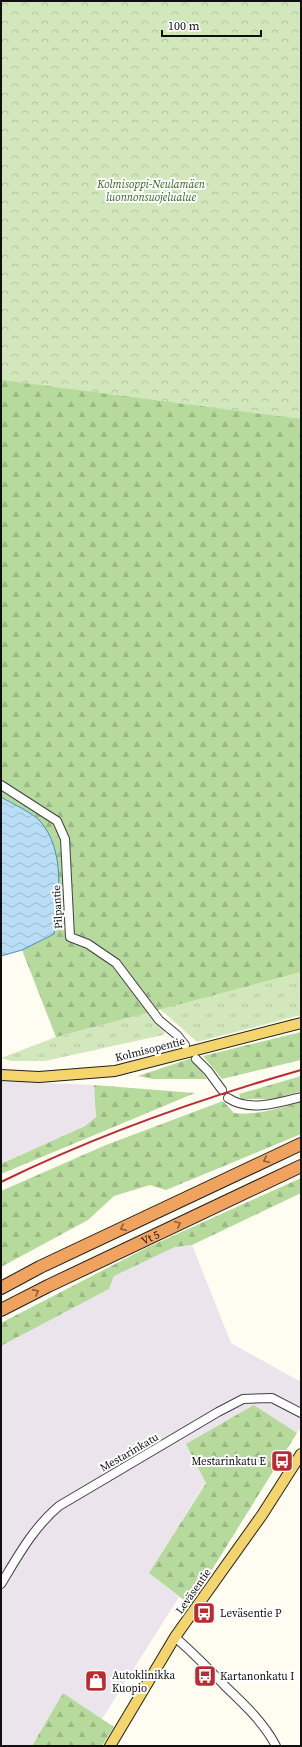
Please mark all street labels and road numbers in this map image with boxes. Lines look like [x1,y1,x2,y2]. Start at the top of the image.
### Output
street label: Pilpantie [49,884,66,929]
street label: Kolmisopentie [114,1033,187,1065]
street label: Vt 5 [139,1227,163,1249]
street label: Mestarinkatu [97,1429,162,1475]
street label: Leväsentie [172,1565,215,1617]

